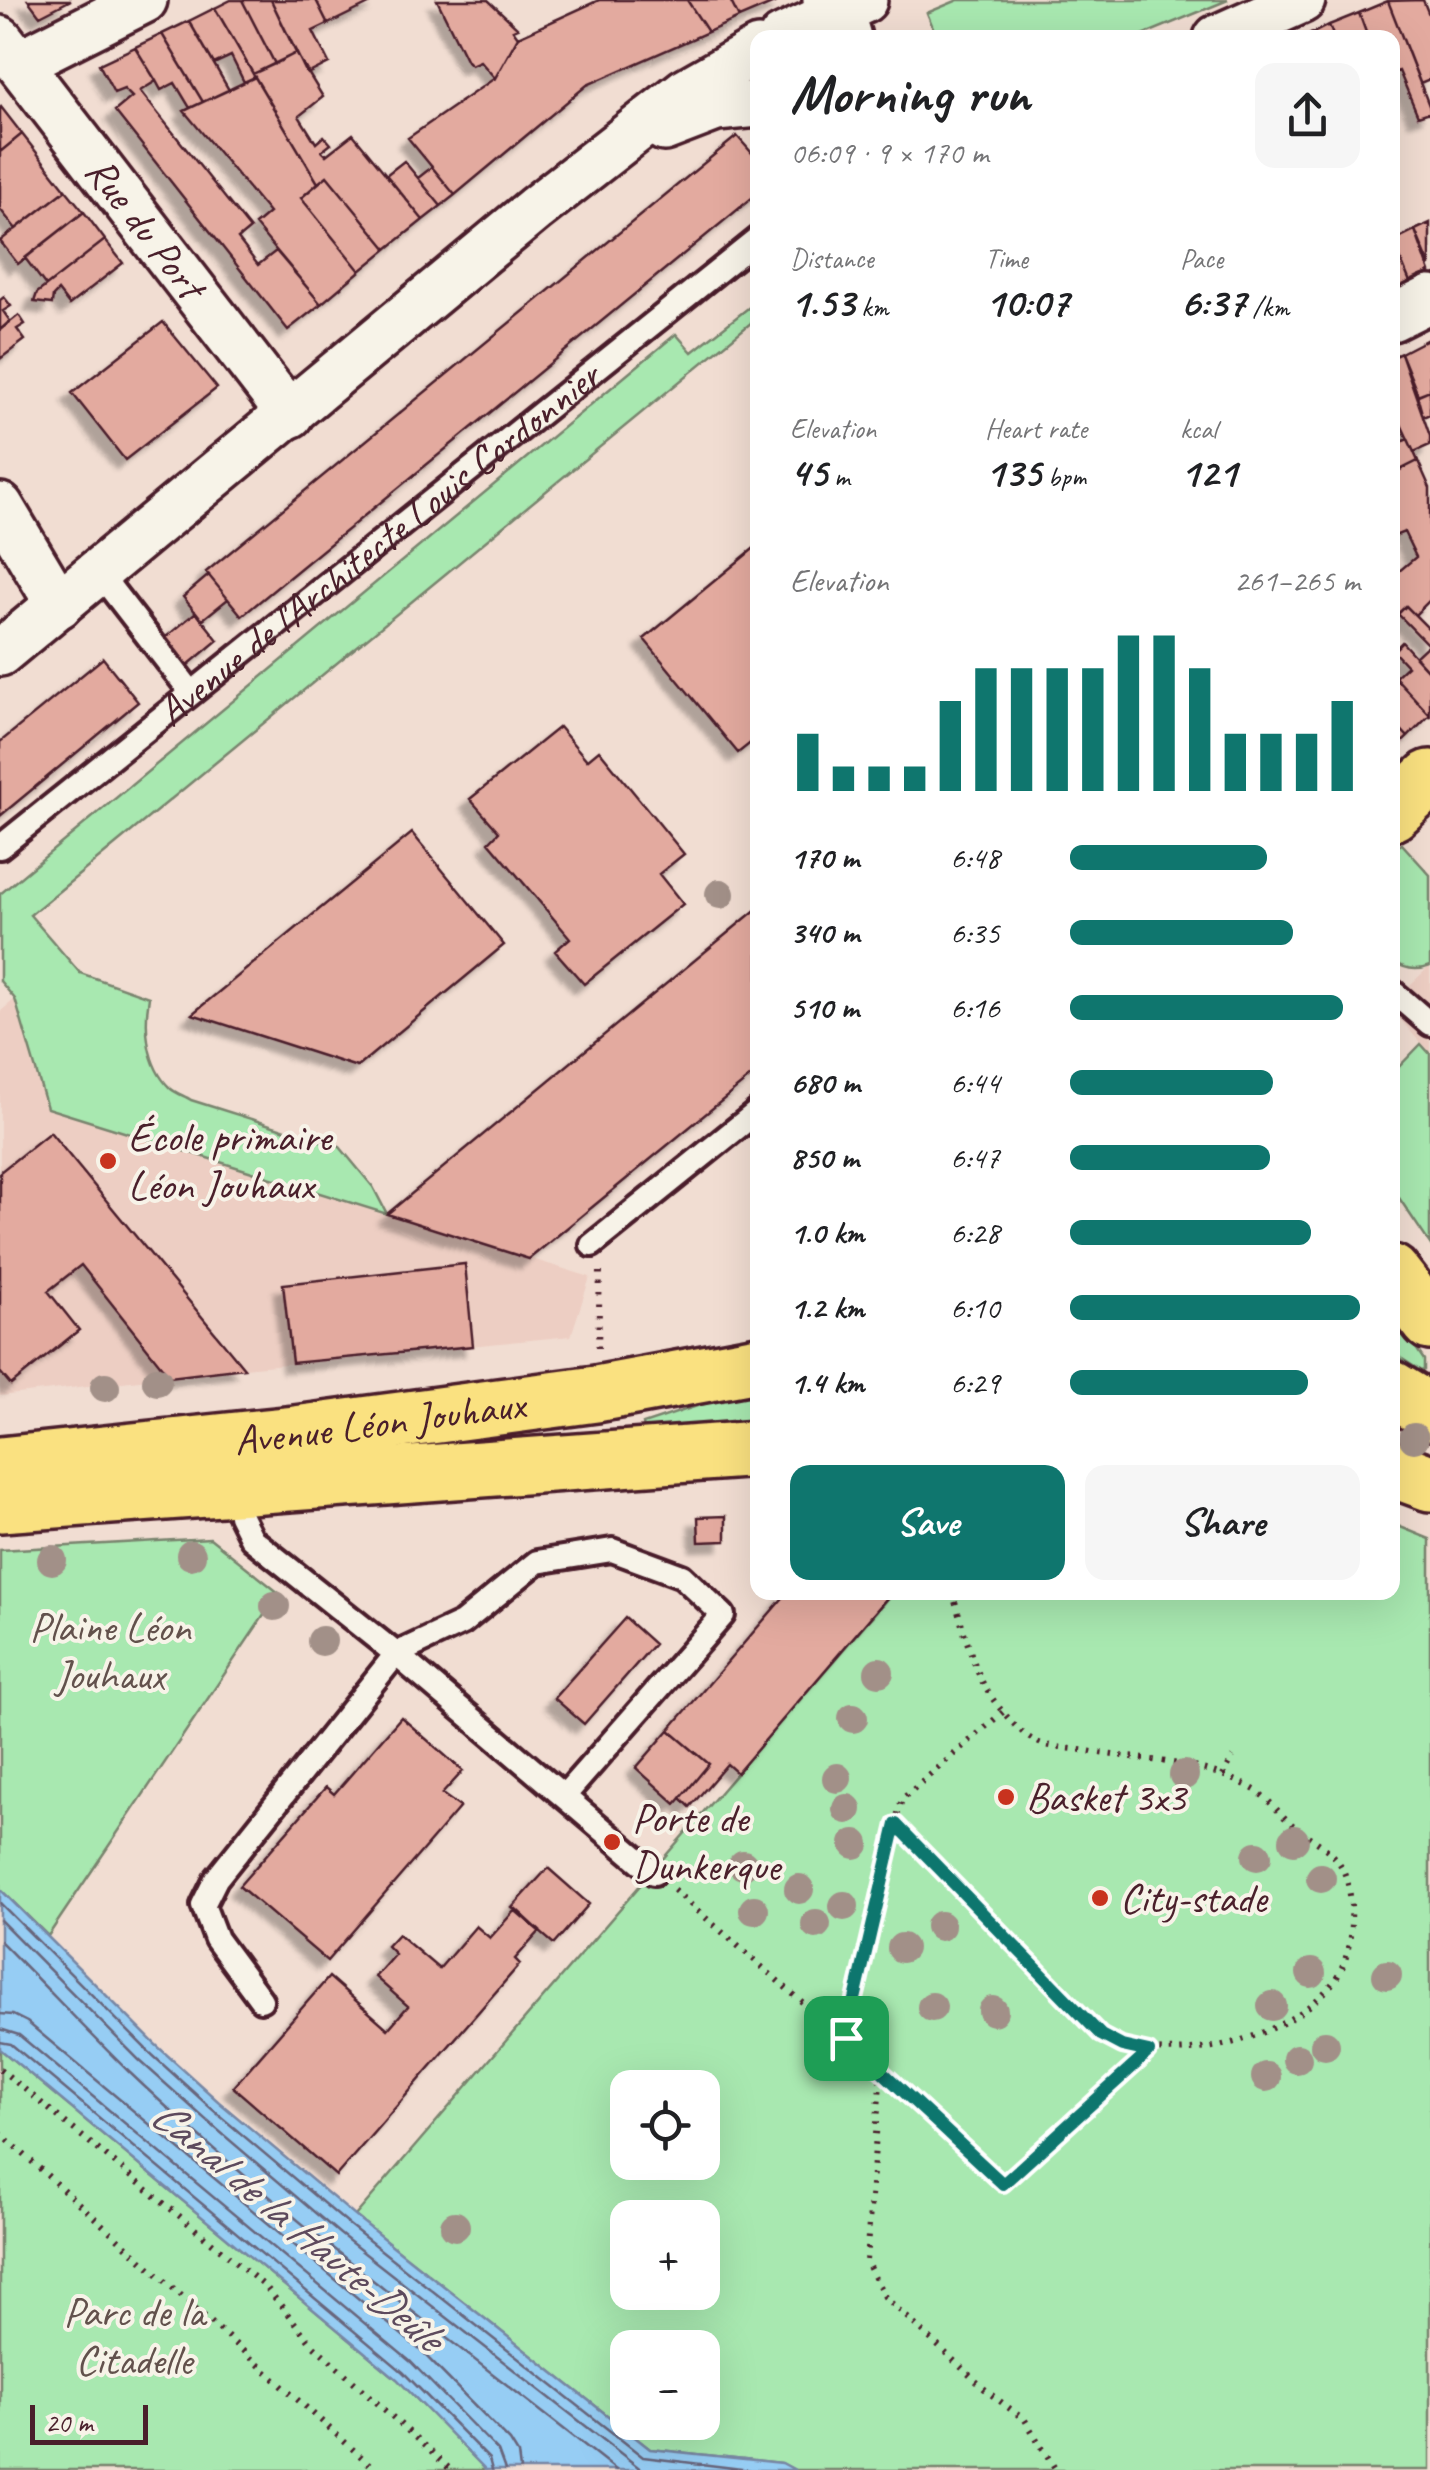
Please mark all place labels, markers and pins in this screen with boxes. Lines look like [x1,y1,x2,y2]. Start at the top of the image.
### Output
place label: École primaire Léon Jouhaux [128,1111,334,1212]
marker: École primaire Léon Jouhaux [97,1150,119,1172]
place label: Basket 3x3 [1026,1771,1189,1824]
marker: Basket 3x3 [995,1786,1017,1808]
place label: Porte de Dunkerque [632,1792,783,1893]
marker: Porte de Dunkerque [601,1831,623,1853]
place label: City-stade [1120,1872,1269,1925]
marker: City-stade [1089,1887,1111,1909]
pin [804,1996,889,2081]

